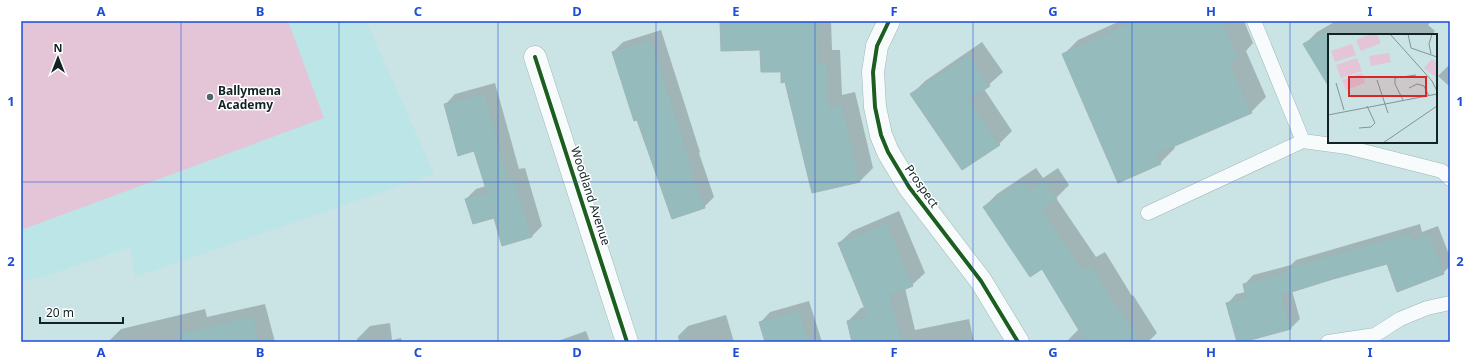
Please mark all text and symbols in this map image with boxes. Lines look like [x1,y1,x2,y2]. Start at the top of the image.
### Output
text: A [97,2,106,20]
text: B [256,2,264,20]
text: C [414,2,422,20]
text: D [572,2,582,20]
text: E [732,2,740,20]
text: F [890,2,898,20]
text: G [1048,2,1058,20]
text: H [1206,2,1216,20]
text: I [1367,2,1373,20]
inset map [1328,34,1437,143]
north arrow [38,38,78,78]
text: N [54,40,62,55]
place label: Ballymena Academy [218,82,281,113]
text: 1 [7,92,15,110]
marker: Ballymena Academy [205,92,215,102]
text: 1 [1456,92,1464,110]
street label: Woodland Avenue [567,145,615,248]
street label: Prospect [901,161,943,212]
text: 2 [7,252,15,270]
text: 2 [1456,252,1464,270]
scale bar [40,299,123,325]
text: 20 m [46,304,74,321]
text: A [97,343,106,361]
text: B [256,343,264,361]
text: C [414,343,422,361]
text: D [572,343,582,361]
text: E [732,343,740,361]
text: F [890,343,898,361]
text: G [1048,343,1058,361]
text: H [1206,343,1216,361]
text: I [1367,343,1373,361]

